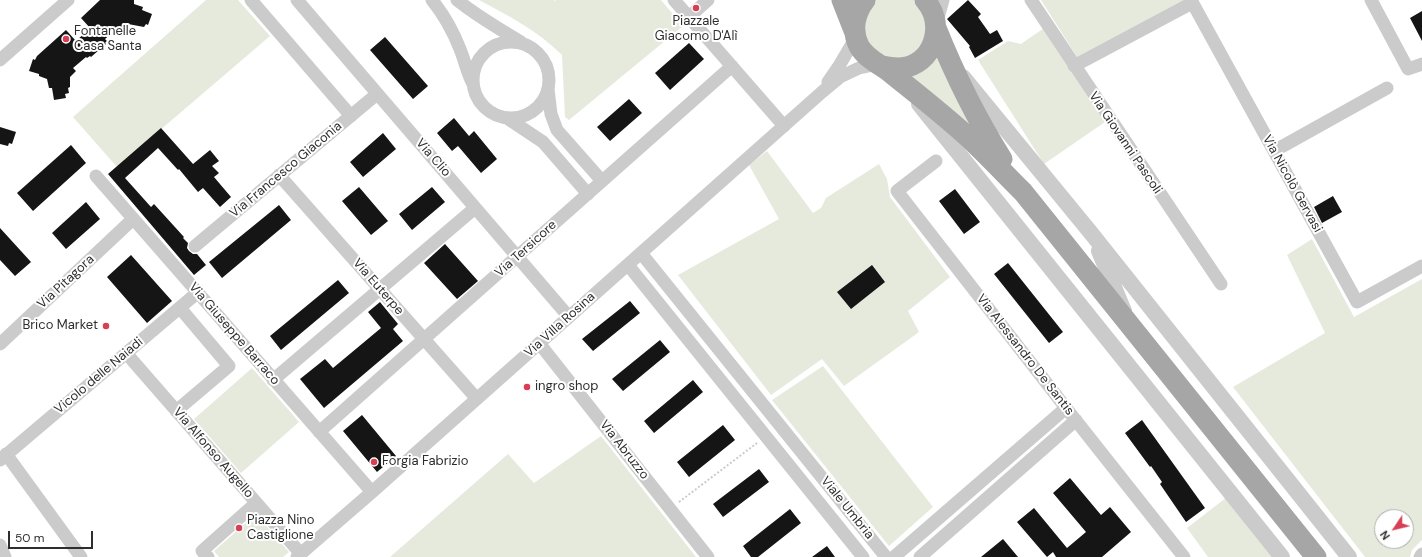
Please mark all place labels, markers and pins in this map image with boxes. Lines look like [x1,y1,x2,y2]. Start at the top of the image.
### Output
marker: Piazzale Giacomo D'Alì [691,3,701,13]
place label: Piazzale Giacomo D'Alì [655,14,737,45]
place label: Fontanelle Casa Santa [74,24,142,55]
marker: Fontanelle Casa Santa [61,34,71,44]
place label: Brico Market [22,318,98,334]
marker: Brico Market [101,321,111,331]
place label: ingro shop [535,379,598,395]
marker: ingro shop [522,382,532,392]
place label: Forgia Fabrizio [382,454,468,470]
marker: Forgia Fabrizio [369,457,379,467]
place label: Piazza Nino Castiglione [247,513,314,544]
marker: Piazza Nino Castiglione [234,523,244,533]

